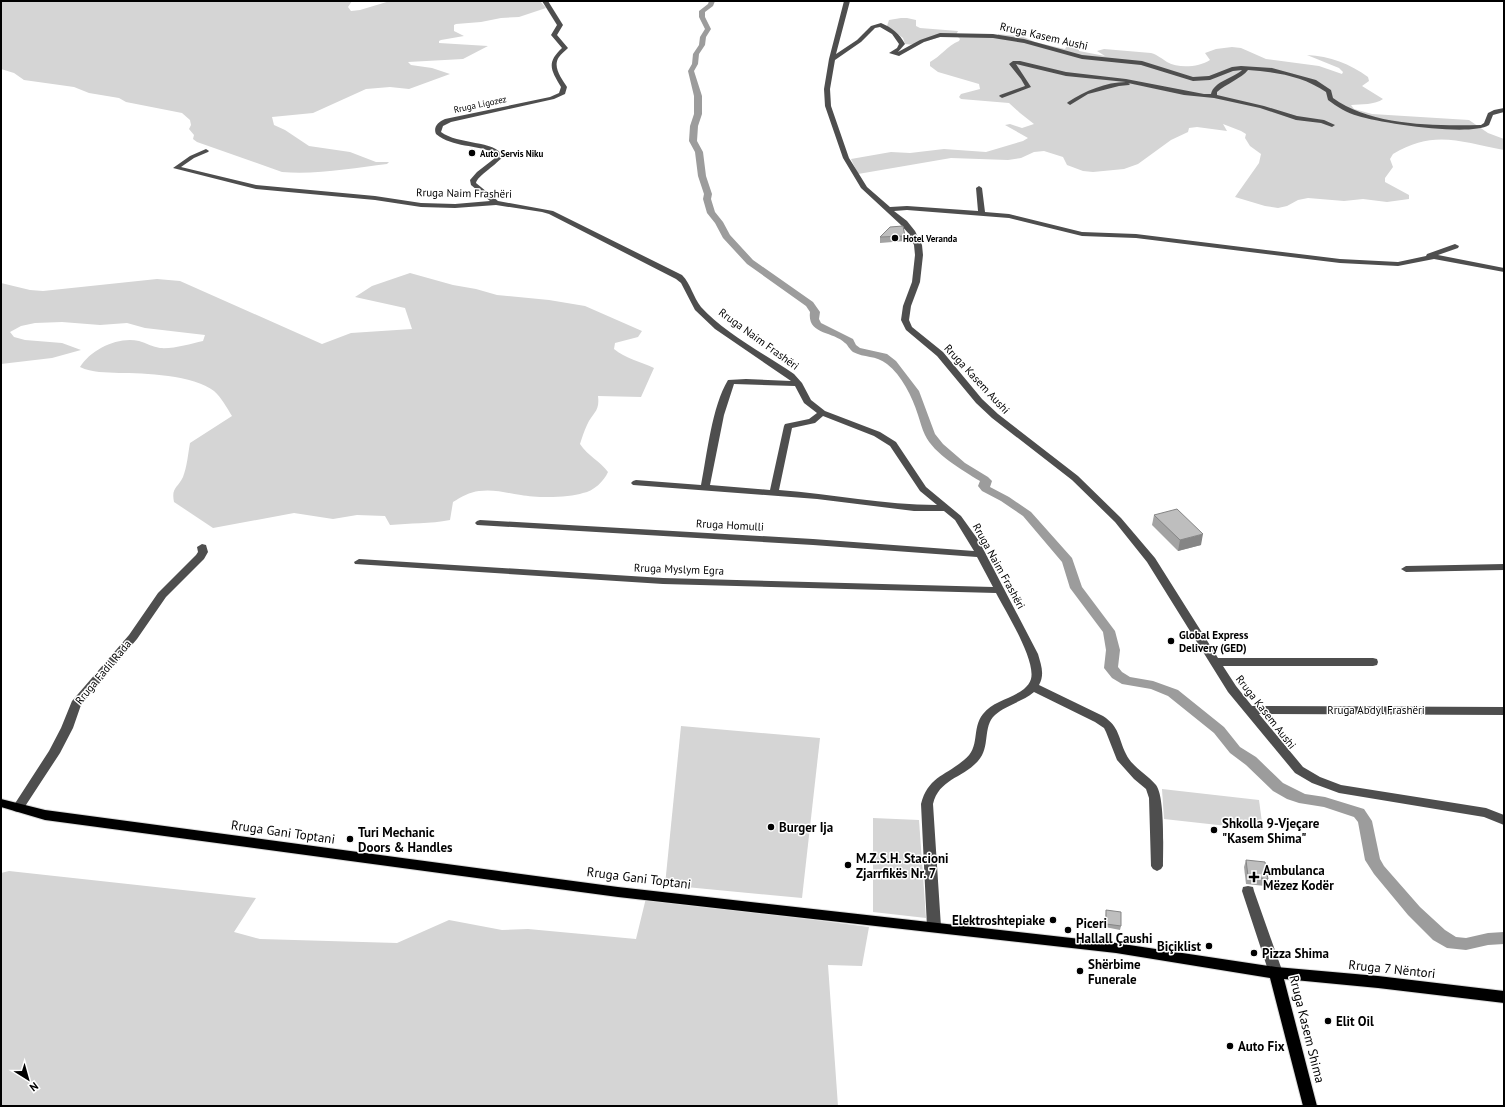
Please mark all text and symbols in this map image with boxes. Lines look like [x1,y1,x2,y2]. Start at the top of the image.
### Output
street label: Rruga Kasem Aushi [999,19,1089,53]
street label: Rruga Ligozez [453,93,507,115]
marker: Auto Servis Niku [467,148,477,158]
place label: Auto Servis Niku [480,148,544,159]
street label: Rruga Naim Frashëri [416,185,512,201]
marker: Hotel Veranda [890,233,900,243]
place label: Hotel Veranda [903,233,958,244]
street label: Rruga Naim Frashëri [716,305,802,373]
street label: Rruga Kasem Aushi [941,341,1013,417]
street label: Rruga Homulli [696,516,764,534]
street label: Rruga Naim Frashëri [970,521,1028,611]
street label: Rruga Myslym Egra [634,560,724,578]
place label: Global Express Delivery (GED) [1179,628,1249,655]
marker: Global Express Delivery (GED) [1166,636,1176,646]
street label: Rruga Fadil Rada [72,637,134,707]
street label: Rruga Kasem Aushi [1233,672,1299,752]
street label: Rruga Abdyl Frashëri [1327,703,1425,717]
place label: Shkolla 9-Vjeçare "Kasem Shima" [1222,815,1320,847]
street label: Rruga Gani Toptani [230,816,336,848]
place label: Burger Ija [779,819,833,836]
marker: Burger Ija [766,822,776,832]
place label: Turi Mechanic Doors & Handles [358,824,453,856]
marker: Shkolla 9-Vjeçare "Kasem Shima" [1209,825,1219,835]
marker: Turi Mechanic Doors & Handles [345,834,355,844]
place label: M.Z.S.H. Stacioni Zjarrfikës Nr. 7 [856,850,949,882]
marker: M.Z.S.H. Stacioni Zjarrfikës Nr. 7 [843,860,853,870]
place label: Ambulanca Mëzez Kodër [1263,862,1334,894]
street label: Rruga Gani Toptani [586,863,692,893]
marker: Ambulanca Mëzez Kodër [1248,871,1260,883]
place label: Elektroshtepiake [952,912,1045,929]
marker: Elektroshtepiake [1048,915,1058,925]
place label: Piceri Hallall Çaushi [1076,915,1152,947]
marker: Piceri Hallall Çaushi [1063,925,1073,935]
place label: Biçiklist [1157,938,1201,955]
marker: Biçiklist [1204,941,1214,951]
place label: Pizza Shima [1262,945,1329,962]
marker: Pizza Shima [1249,948,1259,958]
place label: Shërbime Funerale [1088,956,1141,988]
street label: Rruga 7 Nëntori [1348,956,1436,982]
marker: Shërbime Funerale [1075,966,1085,976]
street label: Rruga Kasem Shima [1285,973,1329,1085]
place label: Elit Oil [1336,1013,1374,1030]
marker: Elit Oil [1323,1016,1333,1026]
place label: Auto Fix [1238,1038,1285,1055]
marker: Auto Fix [1225,1041,1235,1051]
north arrow [8,1059,48,1099]
text: N [27,1079,41,1095]

